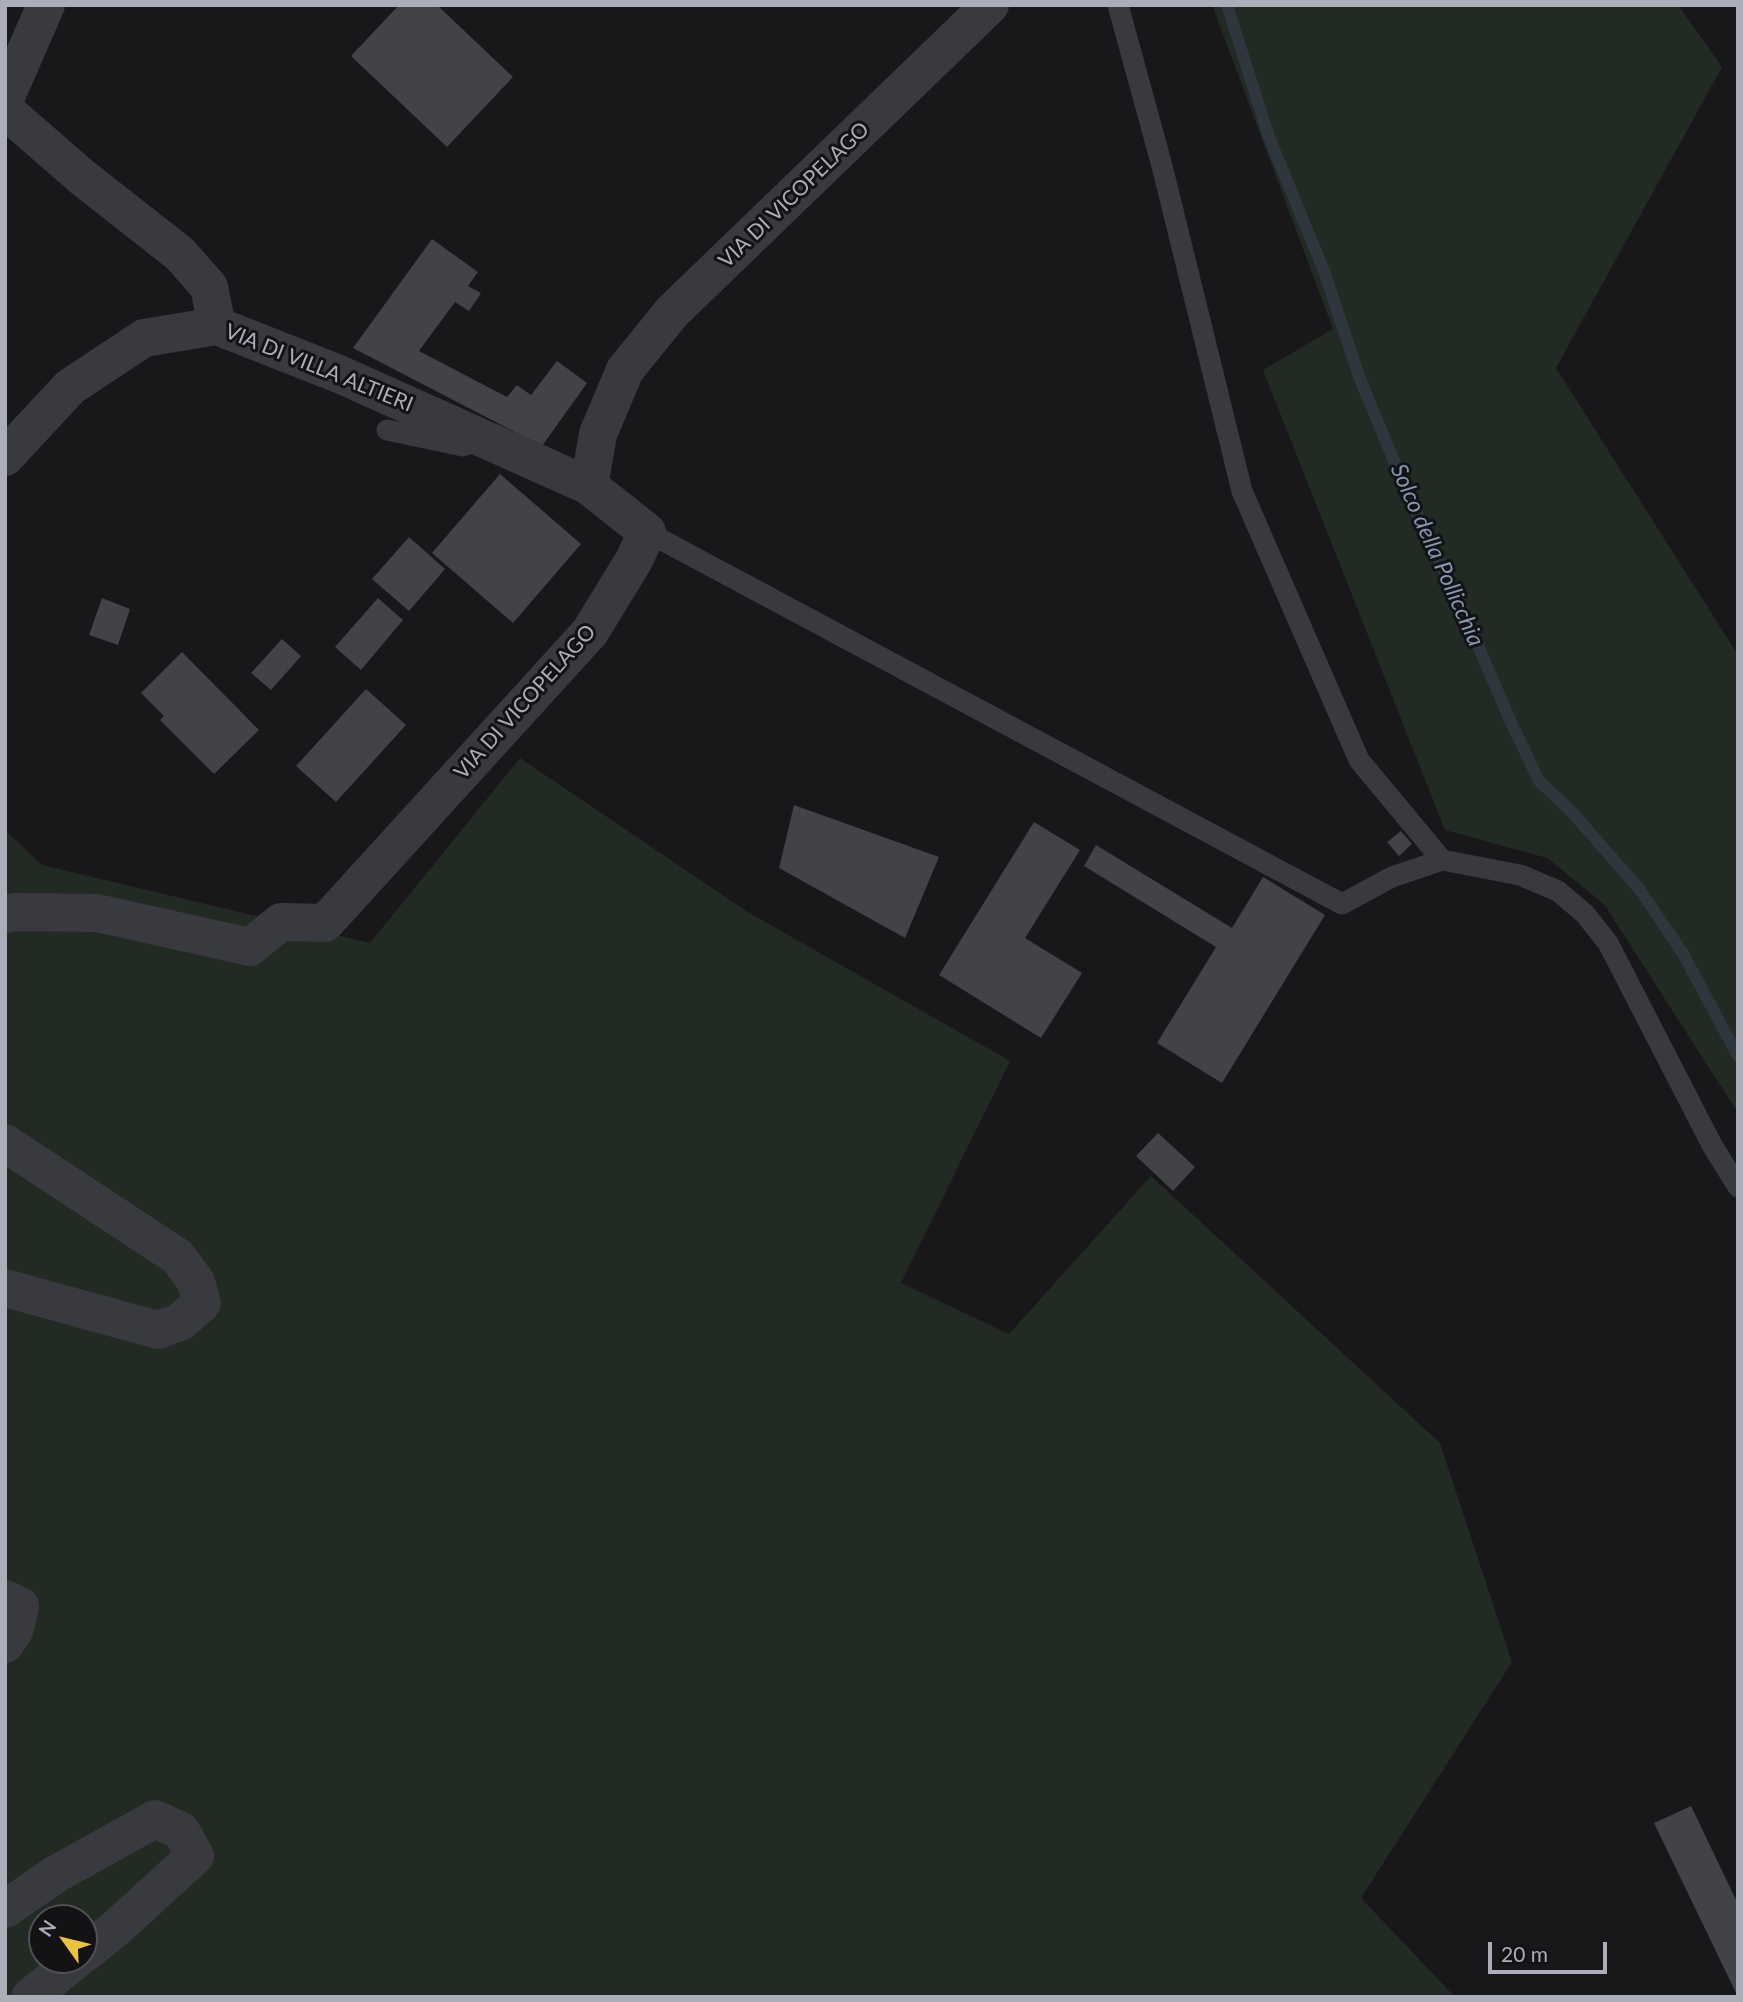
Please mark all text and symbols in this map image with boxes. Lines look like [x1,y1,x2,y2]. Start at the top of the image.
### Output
street label: VIA DI VICOPELAGO [714,117,874,273]
street label: VIA DI VILLA ALTIERI [221,319,417,417]
water label: Solco della Pollicchia [1384,459,1490,651]
street label: VIA DI VICOPELAGO [449,620,601,784]
north arrow [28,1904,98,1974]
text: N [33,1916,60,1941]
scale bar [1491,1928,1610,1972]
text: 20 m [1501,1941,1548,1966]

